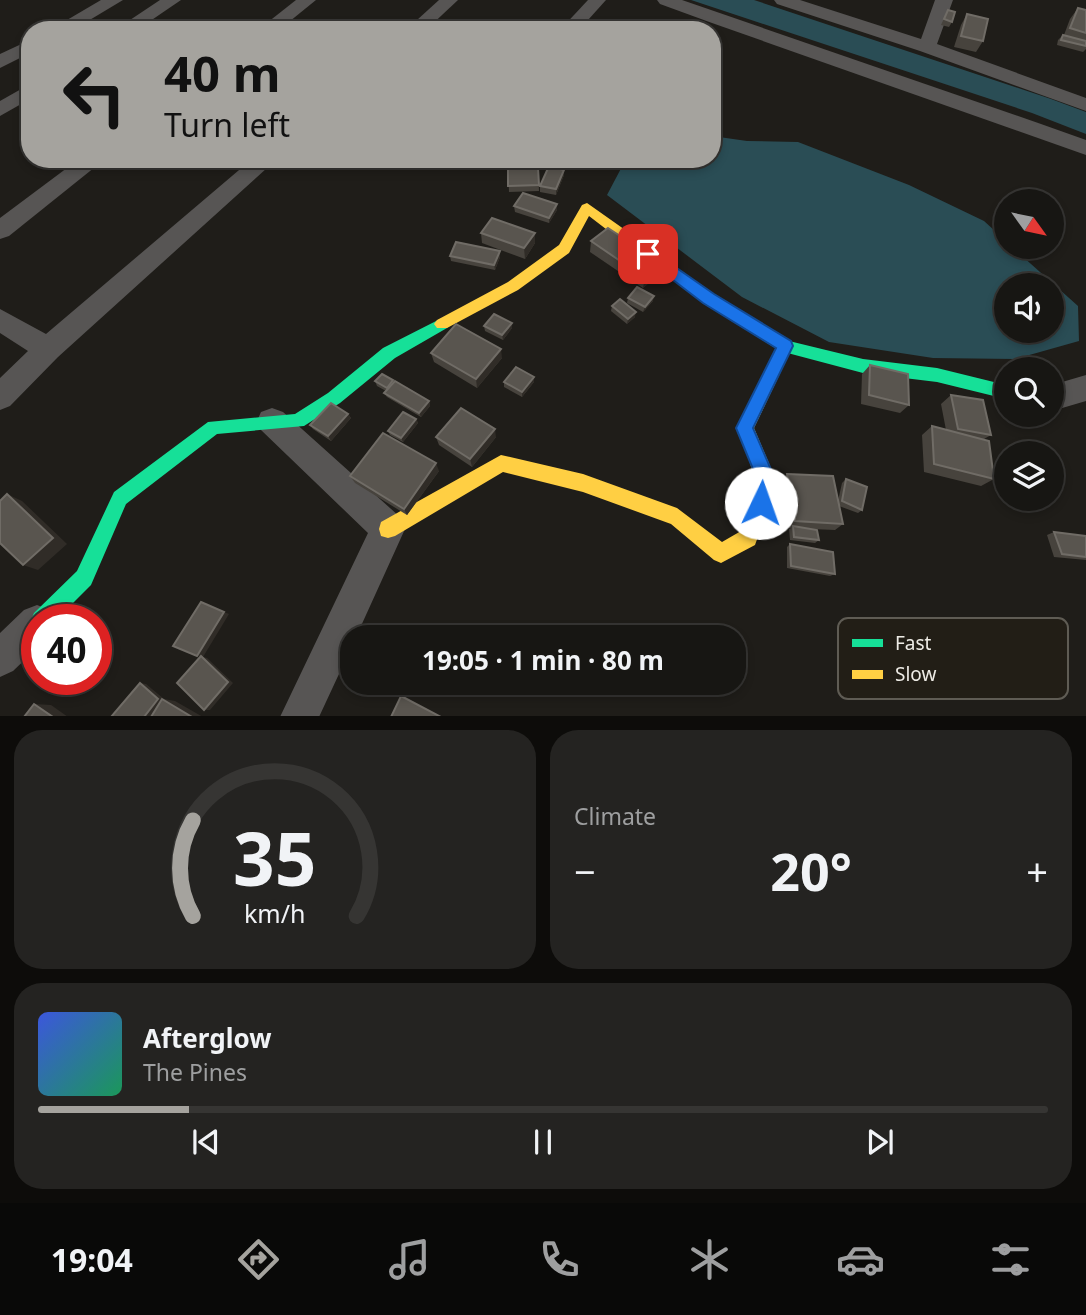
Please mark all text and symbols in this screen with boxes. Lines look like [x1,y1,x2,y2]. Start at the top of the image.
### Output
text: 40 m [164,40,281,106]
icon: left [49,49,140,140]
text: Turn left [164,103,290,146]
north arrow [994,189,1064,259]
map controls [994,189,1064,511]
pin [618,224,678,284]
icon: arrive [629,235,667,273]
button: sound [994,273,1064,343]
button: search [994,357,1064,427]
button: layers [994,441,1064,511]
position arrow [724,466,798,540]
speed limit sign: 40 [21,604,112,695]
legend [838,618,1068,699]
text: Fast [895,630,932,656]
text: 19:05 · 1 min · 80 m [422,642,664,678]
text: Slow [895,661,936,687]
text: Climate [574,800,656,832]
text: 35 [233,808,317,907]
text: 20° [770,835,852,906]
text: − [574,845,596,897]
text: + [1026,845,1048,897]
text: km/h [244,895,306,929]
text: Afterglow [143,1020,271,1056]
text: The Pines [143,1056,247,1088]
icon: previous [187,1123,225,1161]
icon: pause [524,1123,562,1161]
icon: next [861,1123,899,1161]
icon: directions [234,1235,283,1284]
icon: music [385,1235,434,1284]
icon: phone [535,1235,584,1284]
icon: climate [685,1235,734,1284]
icon: car [836,1235,885,1284]
icon: filters [986,1235,1035,1284]
text: 19:04 [51,1238,133,1281]

